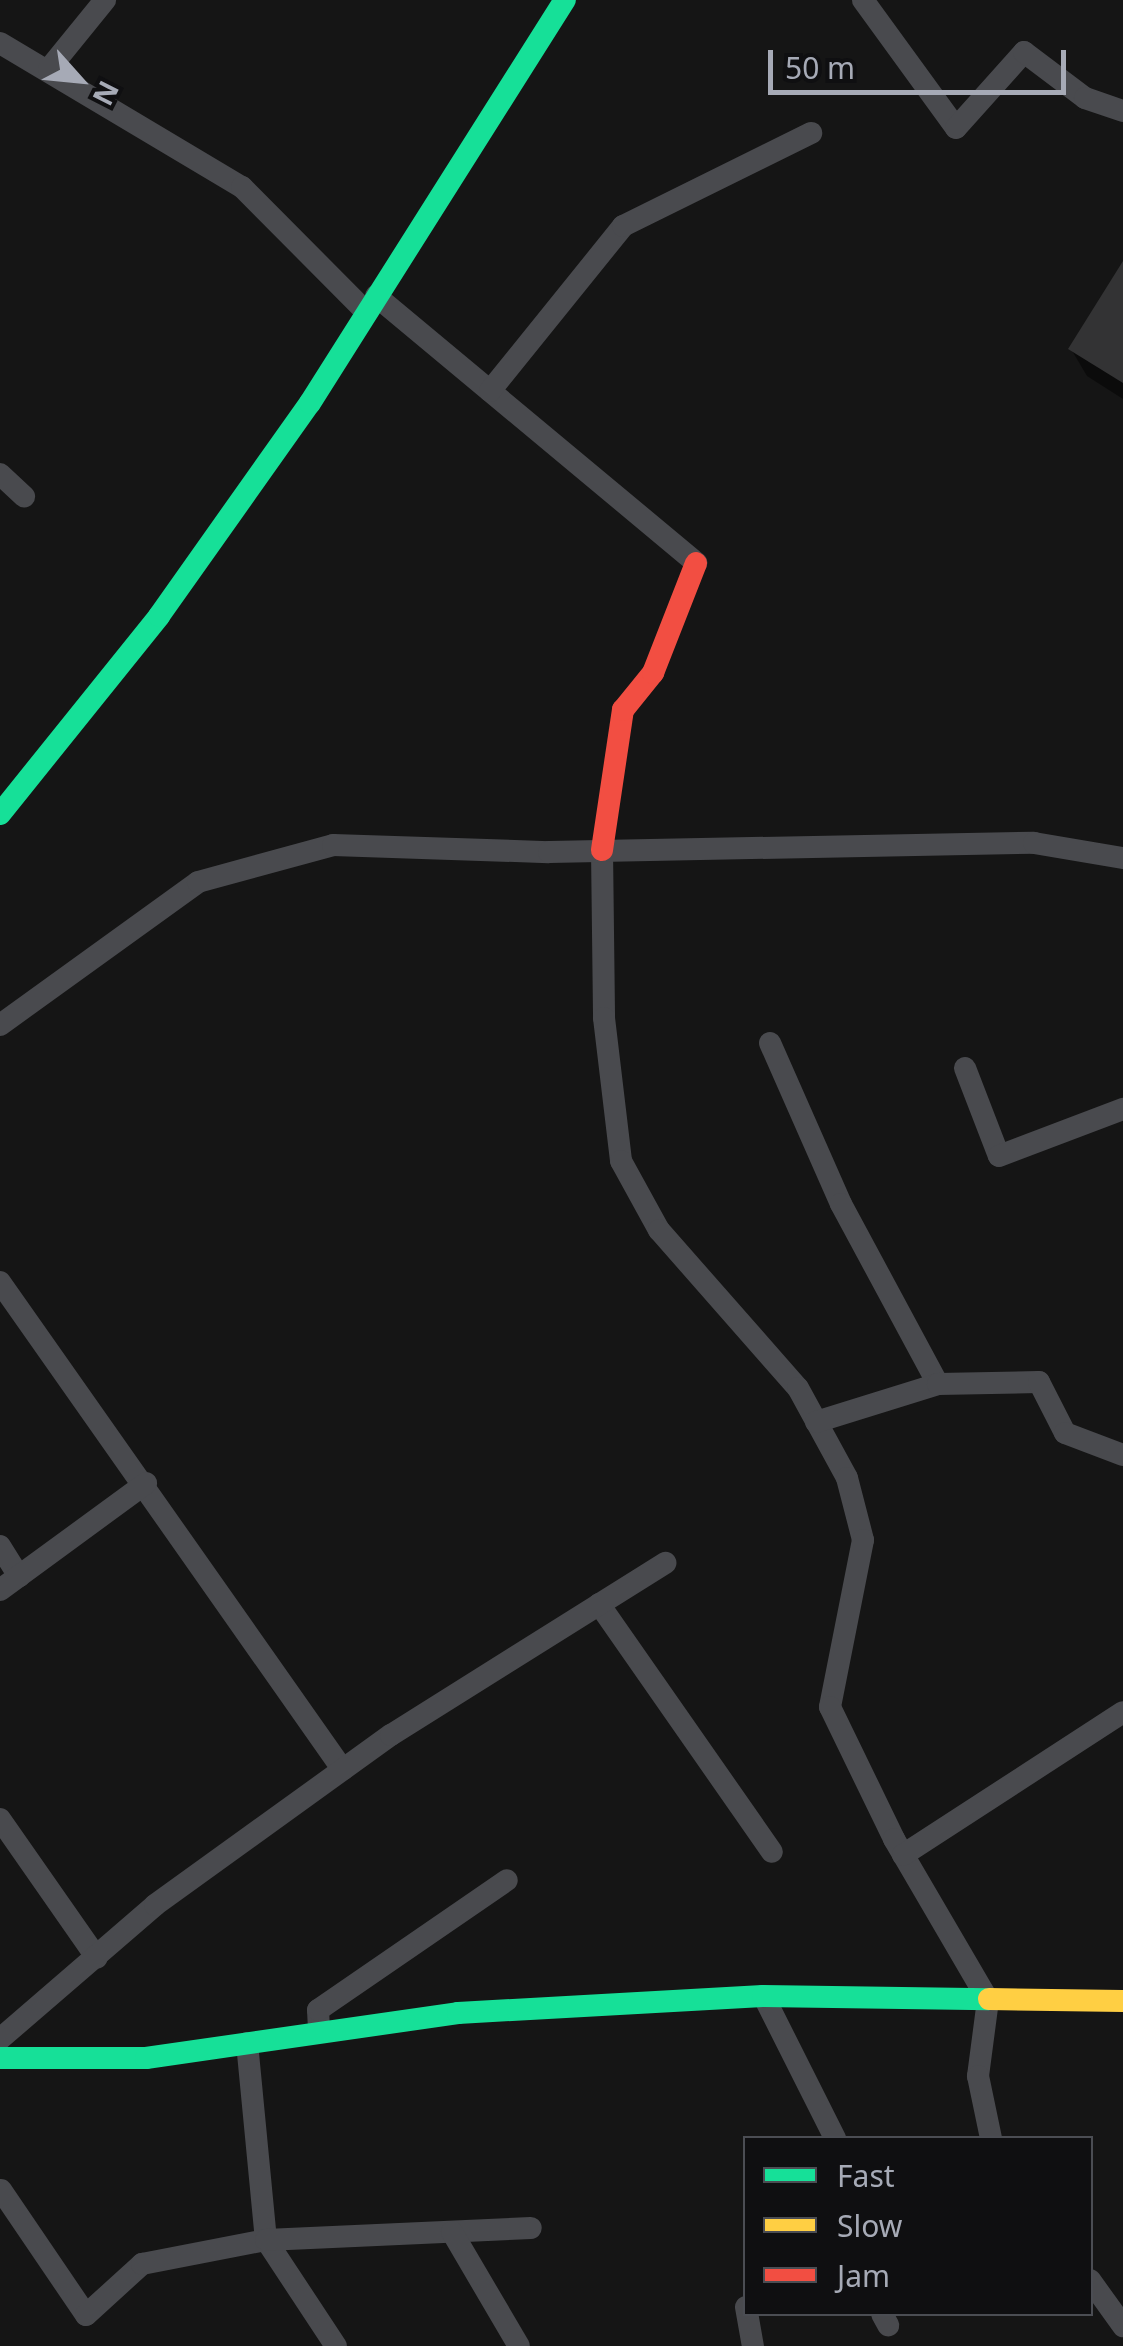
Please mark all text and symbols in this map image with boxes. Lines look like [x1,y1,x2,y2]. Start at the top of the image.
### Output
north arrow [30,30,130,130]
scale bar [773,30,1070,92]
text: 50 m [785,47,855,88]
text: N [85,75,129,112]
legend [743,2136,1093,2316]
text: Fast [837,2155,895,2196]
text: Slow [837,2205,902,2246]
text: Jam [837,2255,890,2296]

